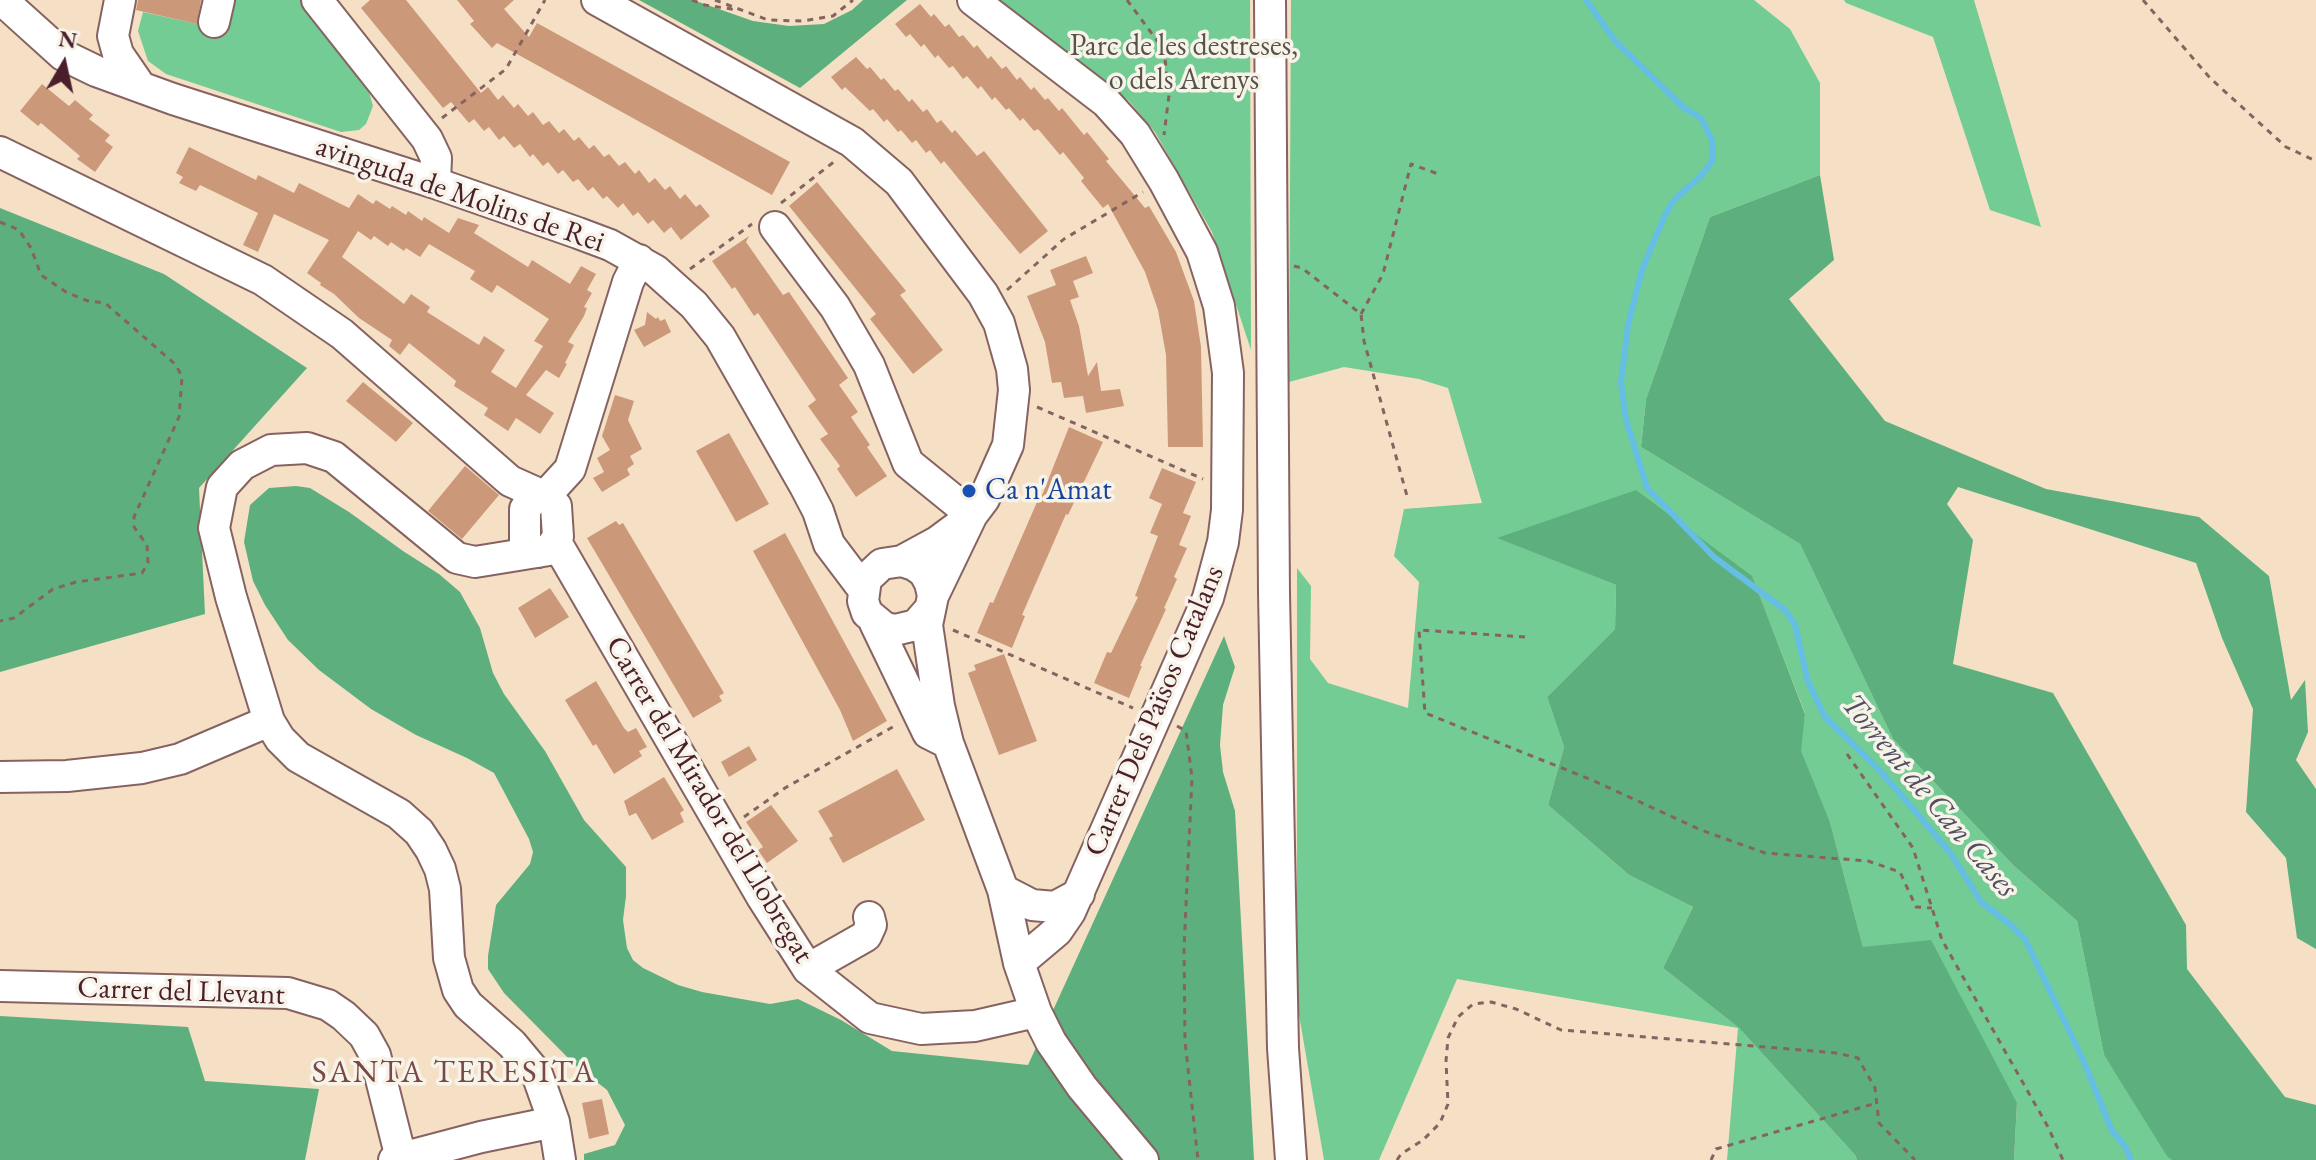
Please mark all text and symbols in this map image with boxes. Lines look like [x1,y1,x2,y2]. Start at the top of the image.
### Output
north arrow [24,24,104,104]
text: N [57,24,79,56]
park label: Parc de les destreses, o dels Arenys [1070,29,1298,100]
street label: avinguda de Molins de Rei [311,129,609,261]
place label: Ca n'Amat [985,473,1112,509]
marker: Ca n'Amat [960,482,978,500]
street label: Carrer Dels Països Catalans [1077,560,1233,862]
street label: Carrer del Mirador del Llobregat [597,630,821,970]
water label: Torrent de Can Cases [1833,686,2025,906]
street label: Carrer del Llevant [77,970,285,1014]
district label: SANTA TERESITA [312,1054,596,1092]

